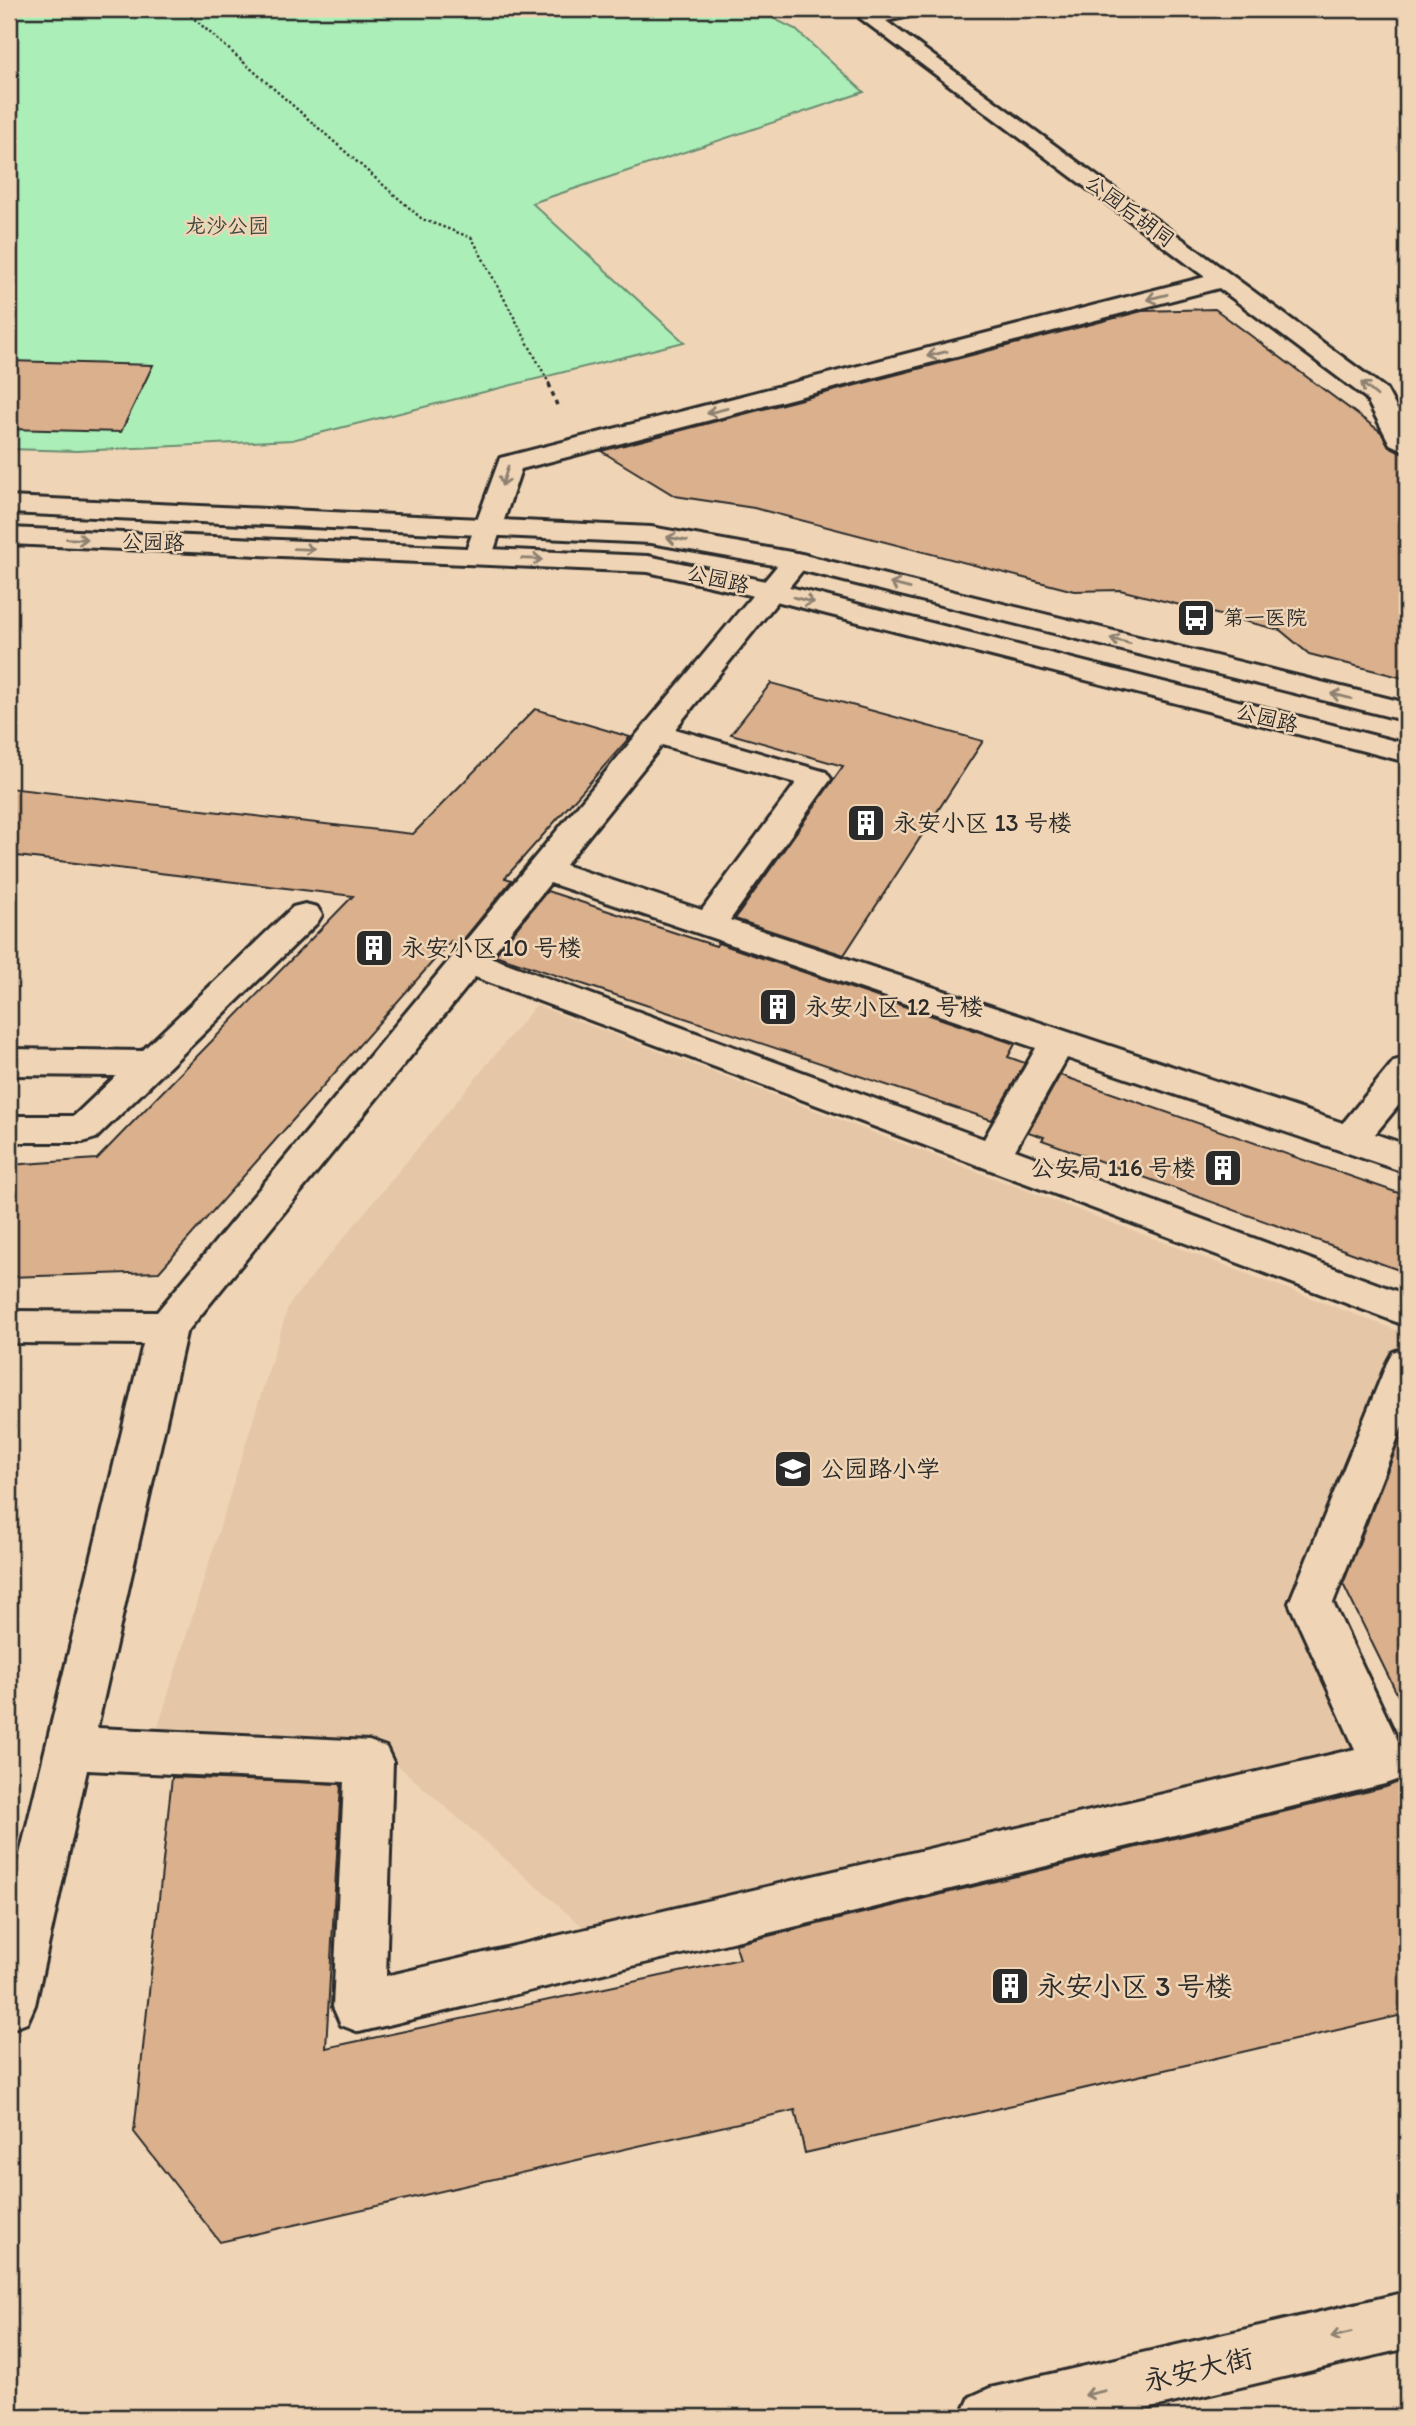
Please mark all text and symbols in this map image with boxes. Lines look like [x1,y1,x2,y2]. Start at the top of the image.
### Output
street label: 公园后胡同 [1081,169,1180,252]
park label: 龙沙公园 [185,213,269,238]
one-way arrow [1146,291,1169,304]
one-way arrow [926,348,949,361]
one-way arrow [1360,381,1378,397]
one-way arrow [706,405,728,418]
one-way arrow [498,465,510,487]
street label: 公园路 [121,528,185,555]
one-way arrow [666,532,689,545]
one-way arrow [65,533,88,546]
one-way arrow [292,542,315,555]
one-way arrow [520,552,543,565]
street label: 公园路 [685,559,752,598]
one-way arrow [889,579,911,592]
one-way arrow [792,594,815,607]
bus stop icon: 第一医院 [1175,597,1217,639]
place label: 第一医院 [1223,605,1307,630]
one-way arrow [1109,634,1132,647]
one-way arrow [1330,689,1353,702]
street label: 公园路 [1234,698,1301,737]
building icon: 永安小区 13 号楼 [845,802,887,844]
place label: 永安小区 13 号楼 [893,808,1072,837]
building icon: 永安小区 10 号楼 [353,927,395,969]
place label: 永安小区 10 号楼 [401,933,582,962]
building icon: 永安小区 12 号楼 [757,986,799,1028]
place label: 永安小区 12 号楼 [805,992,984,1021]
building icon: 公安局 116 号楼 [1202,1147,1244,1189]
place label: 公安局 116 号楼 [1030,1153,1196,1182]
school or university icon: 公园路小学 [772,1448,814,1490]
place label: 公园路小学 [820,1454,940,1483]
building icon: 永安小区 3 号楼 [989,1965,1031,2007]
place label: 永安小区 3 号楼 [1037,1969,1233,2003]
one-way arrow [1330,2329,1353,2343]
street label: 永安大街 [1140,2340,1256,2398]
one-way arrow [1084,2386,1107,2400]

